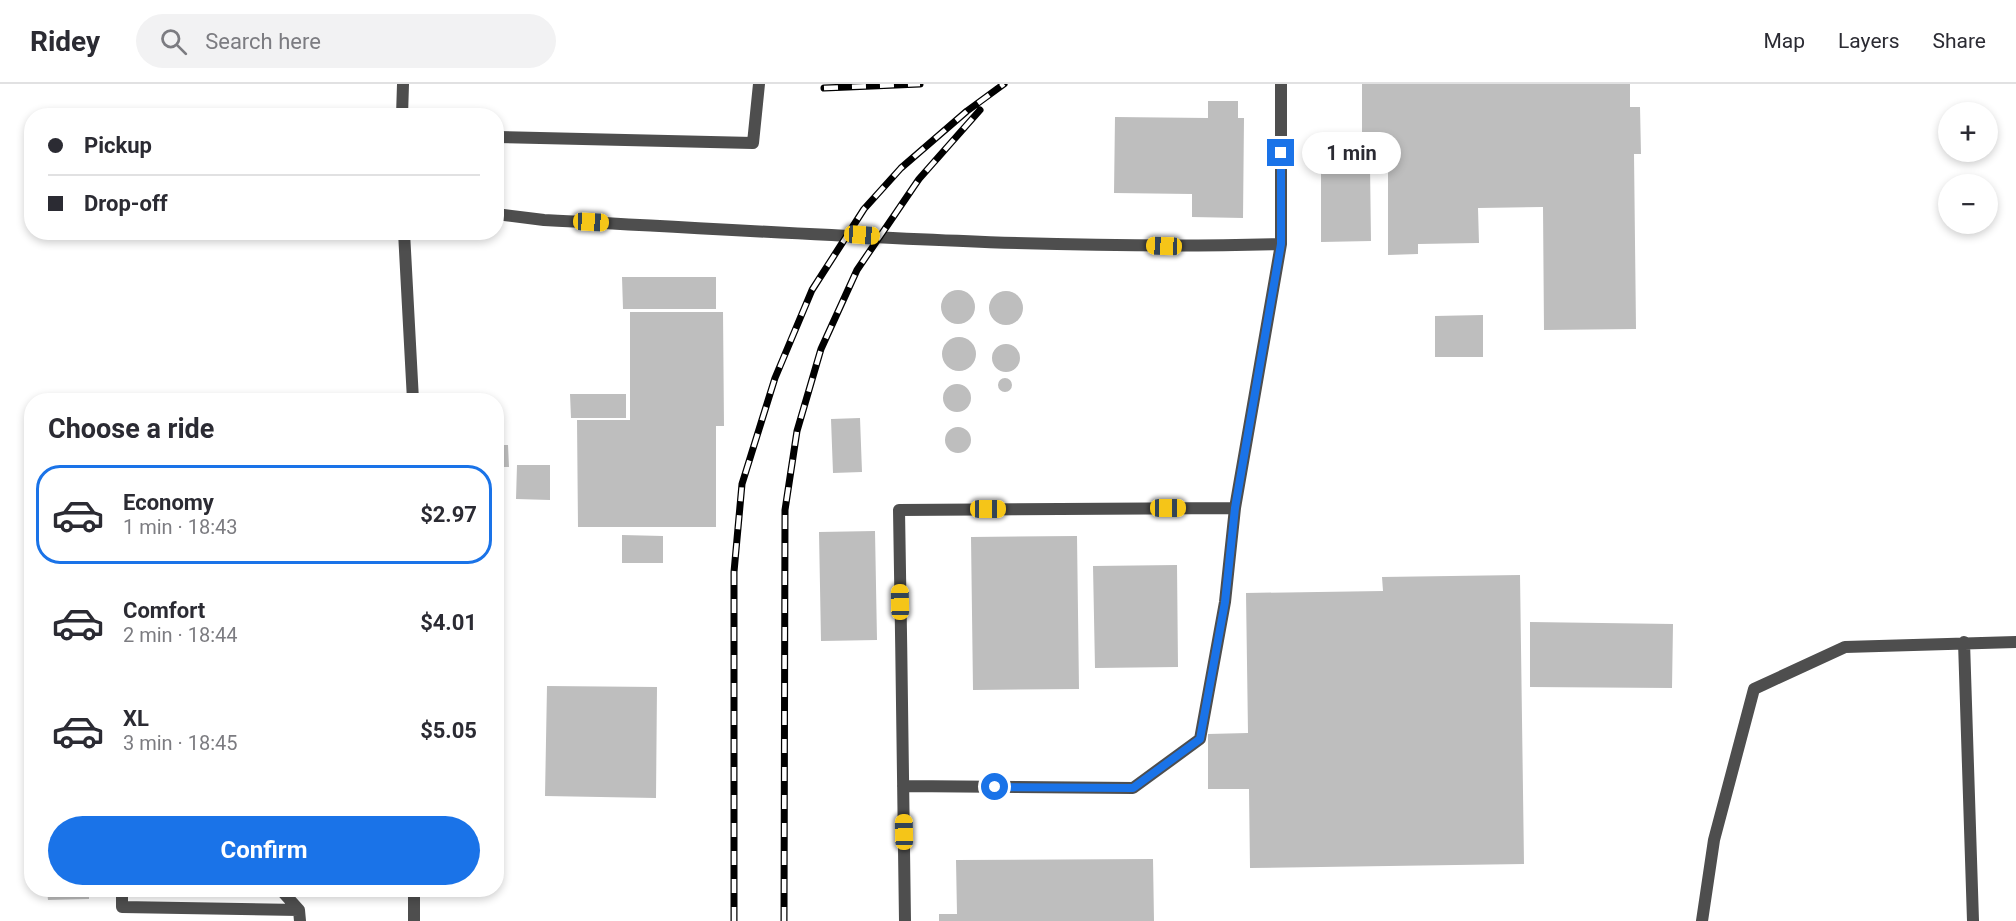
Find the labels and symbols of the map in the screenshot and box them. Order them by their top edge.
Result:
callout: 1 min [1302,132,1401,174]
route end [1267,139,1294,166]
car [573,212,609,232]
car [843,225,881,245]
car [1146,236,1182,256]
car [1150,499,1186,517]
car [970,500,1006,518]
car [891,584,909,620]
route start [981,773,1008,800]
car [895,814,913,850]

